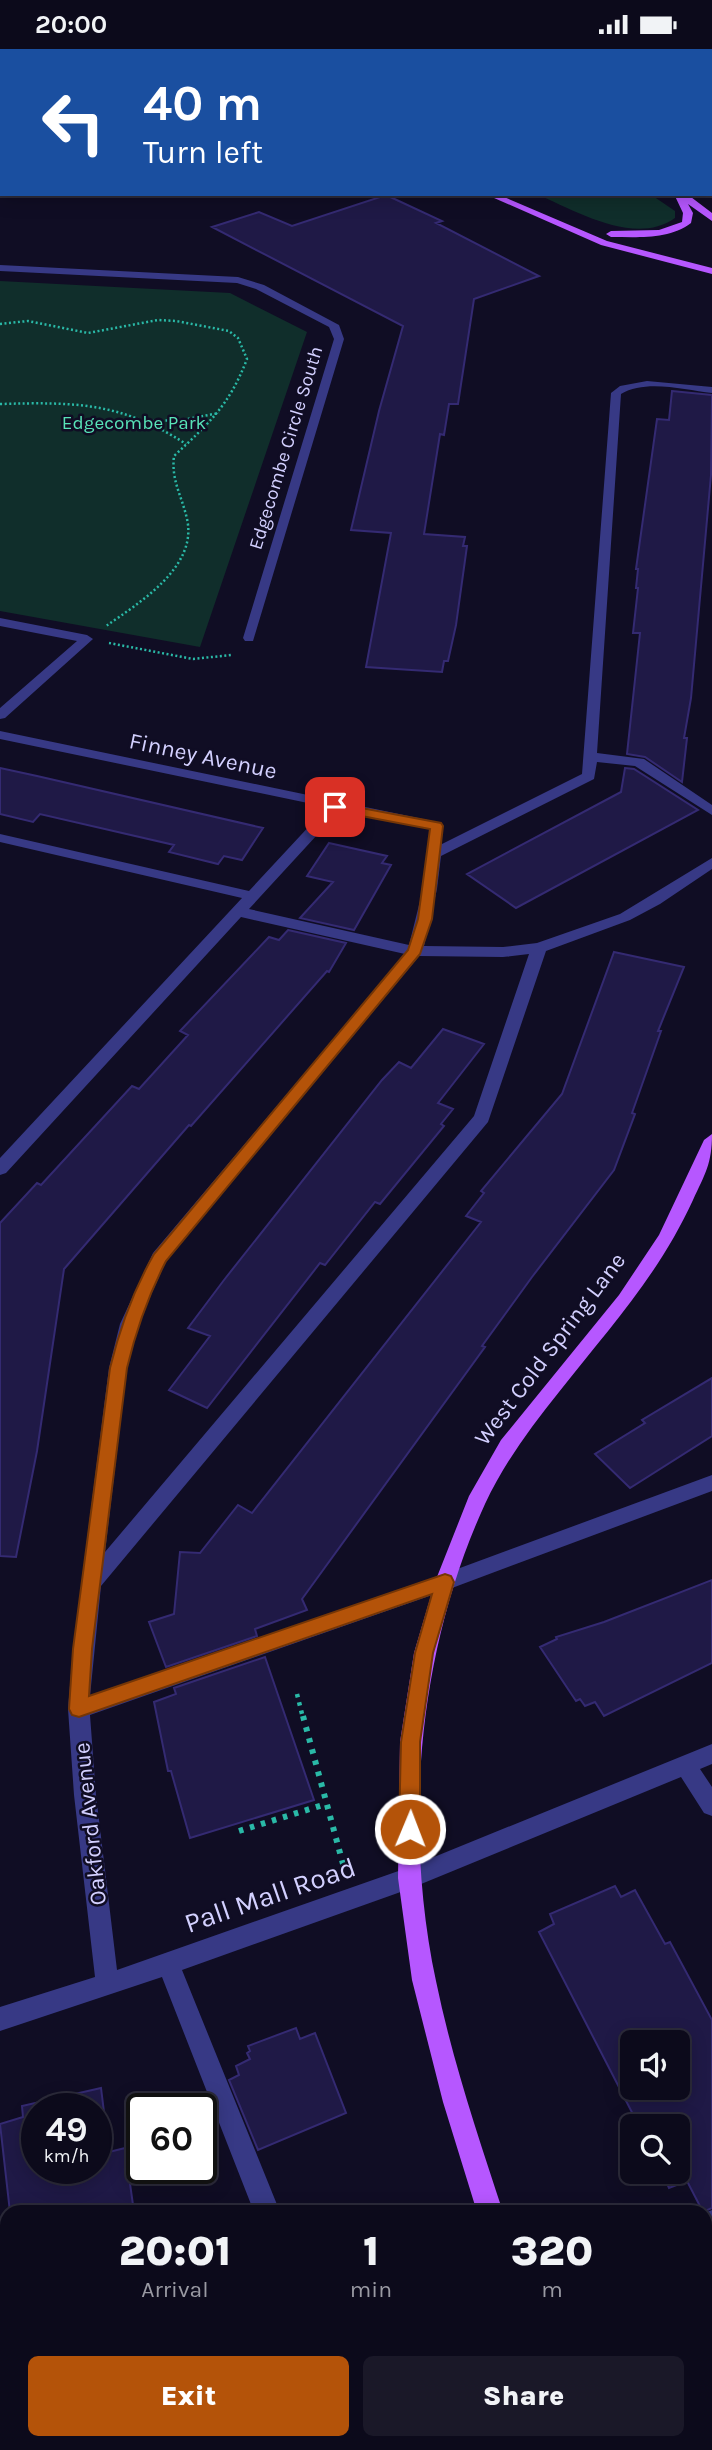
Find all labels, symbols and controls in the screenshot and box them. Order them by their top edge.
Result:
text: 20:00 [35,9,107,40]
text: 40 m [143,75,262,132]
icon: left [28,77,119,168]
text: Turn left [143,134,263,171]
street label: Edgecombe Circle South [245,344,327,552]
park label: Edgecombe Park [62,412,207,434]
street label: Finney Avenue [127,727,279,785]
pin [305,777,365,837]
icon: arrive [316,788,354,826]
street label: West Cold Spring Lane [469,1247,631,1451]
street label: Oakford Avenue [68,1741,112,1907]
position arrow [373,1792,447,1866]
street label: Pall Mall Road [180,1850,360,1940]
map controls [620,2030,690,2184]
button: sound [620,2030,690,2100]
speed limit sign: 60 [126,2093,217,2184]
text: 49 [45,2109,88,2150]
button: search [620,2114,690,2184]
text: km/h [44,2145,89,2167]
text: 20:01 [119,2226,231,2276]
text: 1 [363,2226,379,2276]
text: 320 [511,2226,593,2276]
text: Arrival [141,2276,209,2303]
text: min [350,2276,392,2303]
text: m [541,2276,563,2303]
button: Exit [28,2356,349,2436]
button: Share [363,2356,684,2436]

